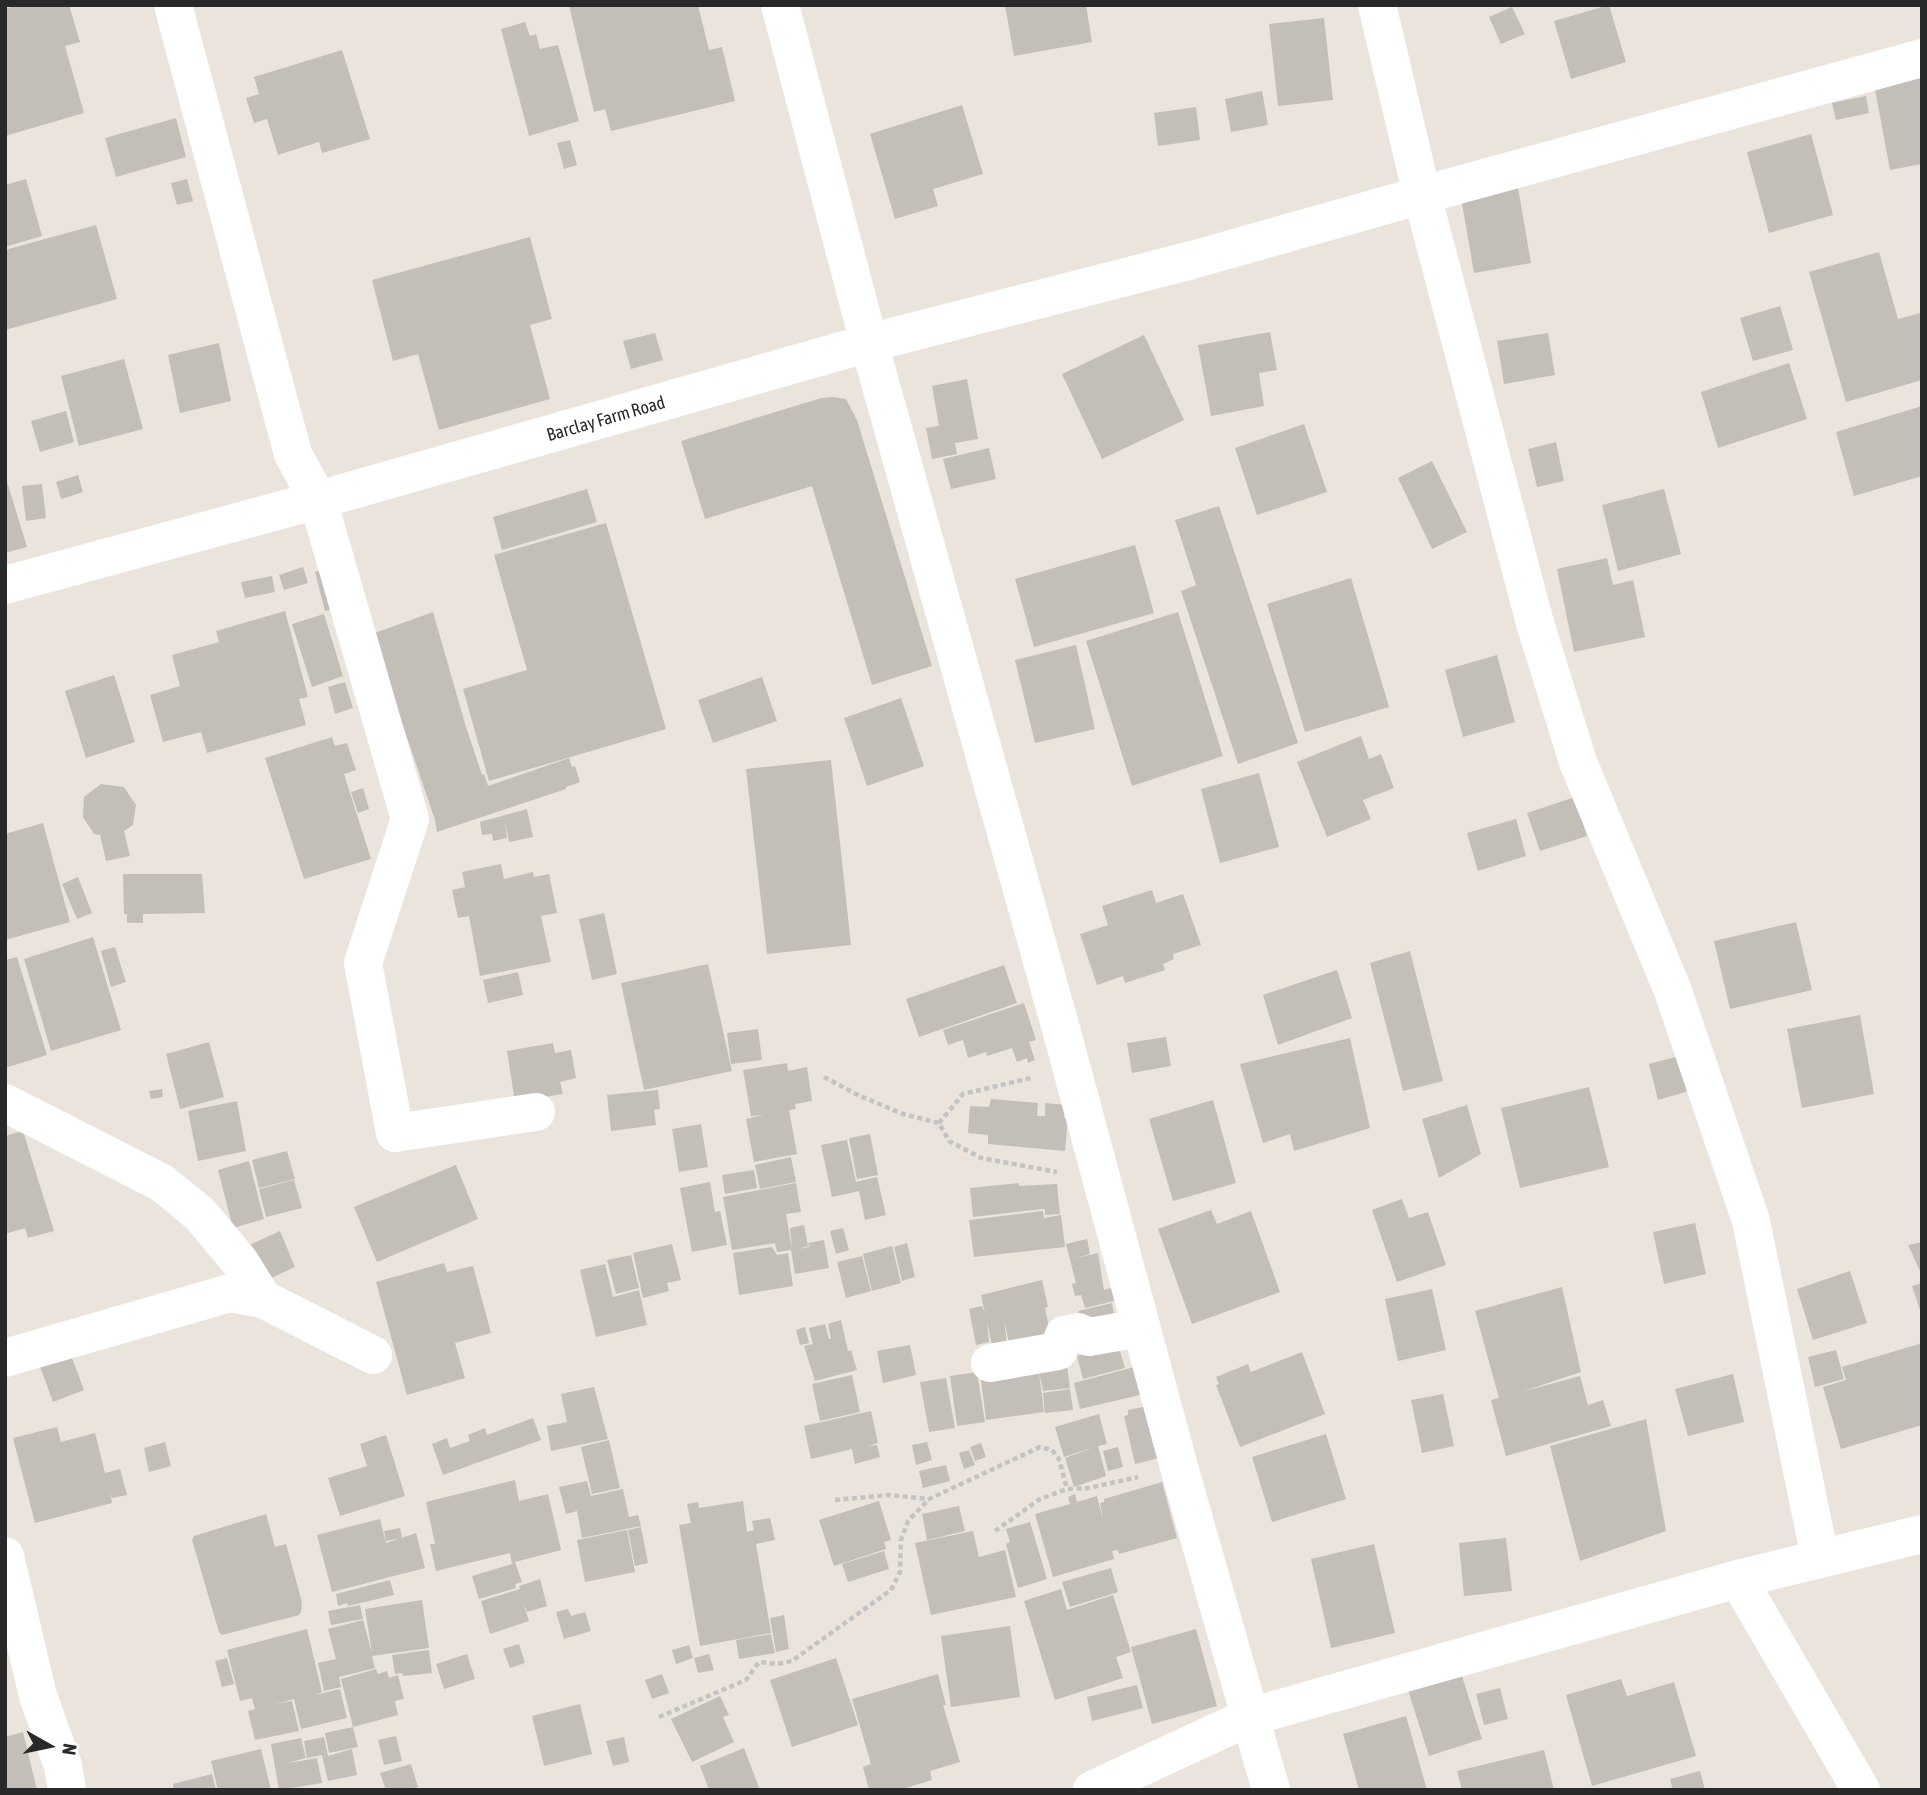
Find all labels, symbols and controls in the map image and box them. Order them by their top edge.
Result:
street label: Barclay Farm Road [544,392,668,446]
north arrow [14,1711,84,1781]
text: N [58,1742,81,1757]

